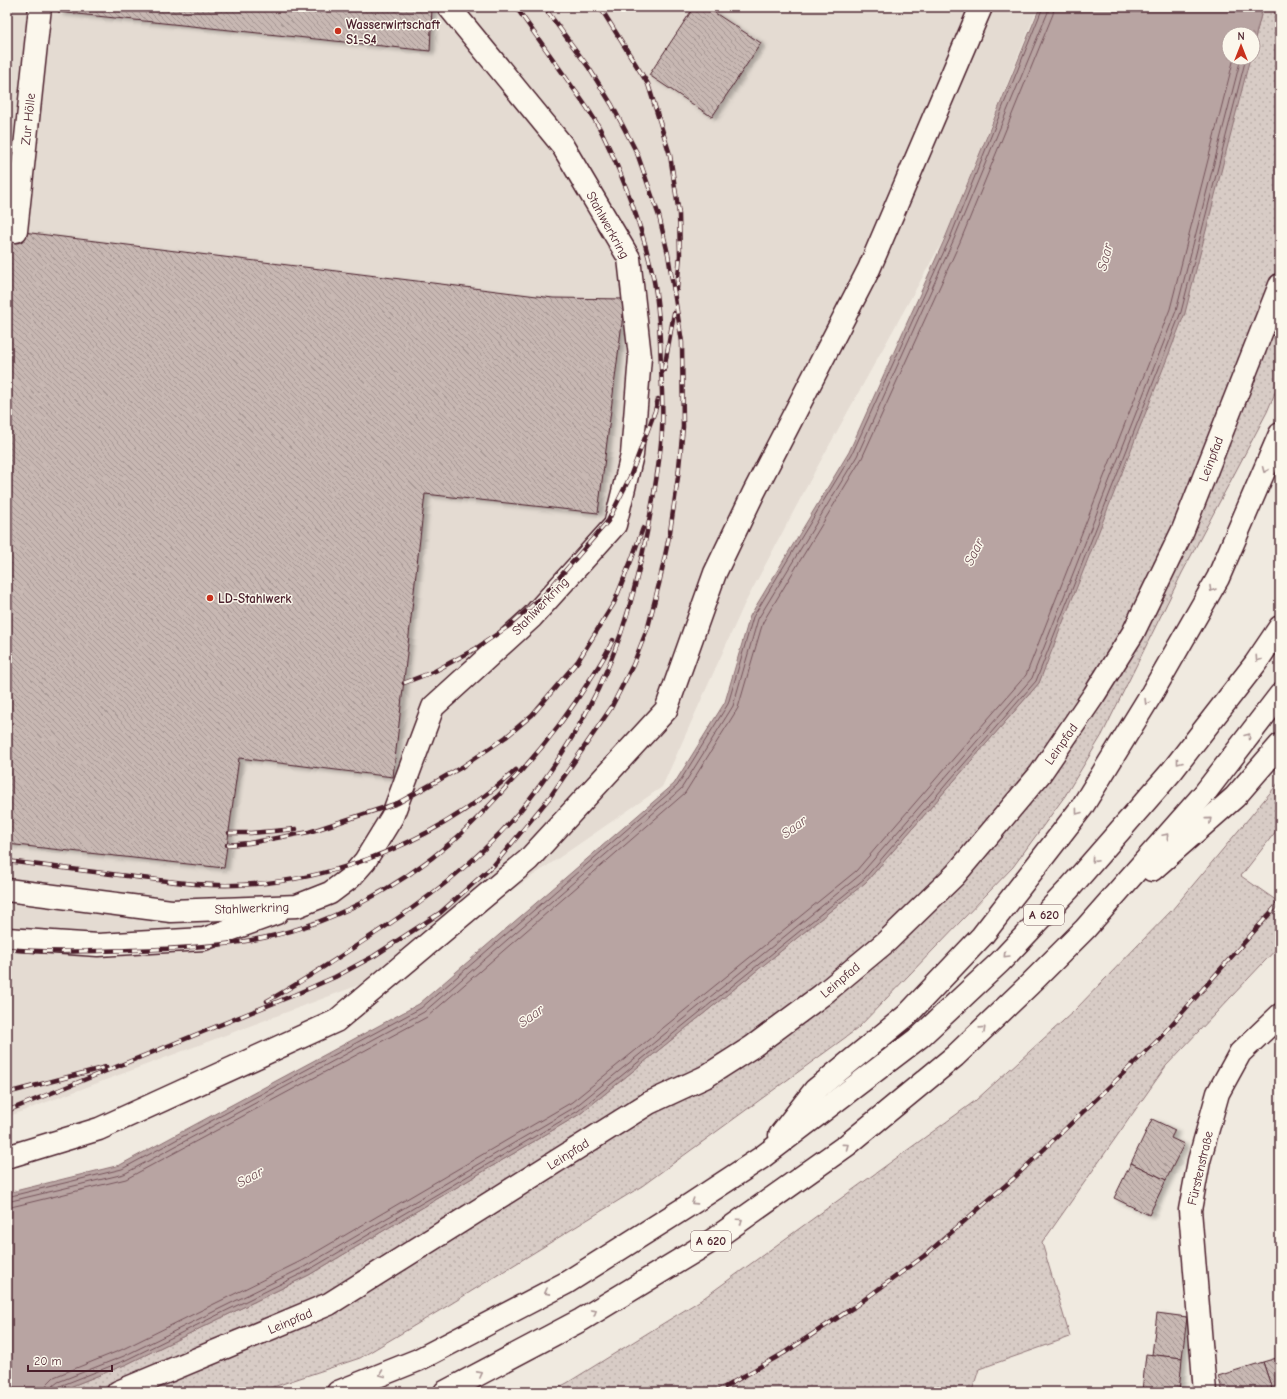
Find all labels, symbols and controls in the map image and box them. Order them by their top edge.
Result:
place label: Wasserwirtschaft S1-S4 [346,17,441,47]
marker: Wasserwirtschaft S1-S4 [333,26,343,36]
north arrow [1221,26,1261,66]
text: N [1237,30,1245,43]
street label: Zur Hölle [18,92,38,146]
street label: Stahlwerkring [583,189,633,261]
water label: Saar [1093,240,1117,272]
street label: Leinpfad [1196,434,1226,484]
one-way arrow [1261,467,1269,474]
water label: Saar [960,535,988,568]
street label: Stahlwerkring [509,574,571,638]
one-way arrow [1210,585,1217,592]
place label: LD-Stahlwerk [218,591,292,606]
marker: LD-Stahlwerk [205,593,215,603]
one-way arrow [1255,655,1263,662]
one-way arrow [1145,697,1152,704]
street label: Leinpfad [1041,721,1081,767]
one-way arrow [1244,733,1251,740]
one-way arrow [1176,758,1184,765]
one-way arrow [1076,807,1083,814]
water label: Saar [778,811,811,842]
one-way arrow [1204,817,1212,825]
one-way arrow [1162,834,1169,841]
one-way arrow [1092,856,1099,863]
street label: Stahlwerkring [214,899,290,917]
road number: A 620 [1024,905,1064,925]
one-way arrow [1003,951,1010,958]
street label: Leinpfad [817,959,863,1001]
water label: Saar [515,1000,548,1031]
one-way arrow [978,1027,986,1034]
street label: Fürstenstraße [1184,1129,1216,1207]
street label: Leinpfad [544,1135,592,1173]
one-way arrow [841,1144,848,1151]
water label: Saar [234,1162,267,1191]
one-way arrow [691,1198,698,1205]
one-way arrow [735,1219,742,1226]
road number: A 620 [691,1231,731,1251]
one-way arrow [544,1288,551,1295]
street label: Leinpfad [266,1305,314,1337]
one-way arrow [590,1310,597,1317]
scale bar [28,1347,112,1373]
text: 20 m [34,1354,62,1368]
one-way arrow [379,1370,386,1378]
one-way arrow [475,1371,483,1379]

